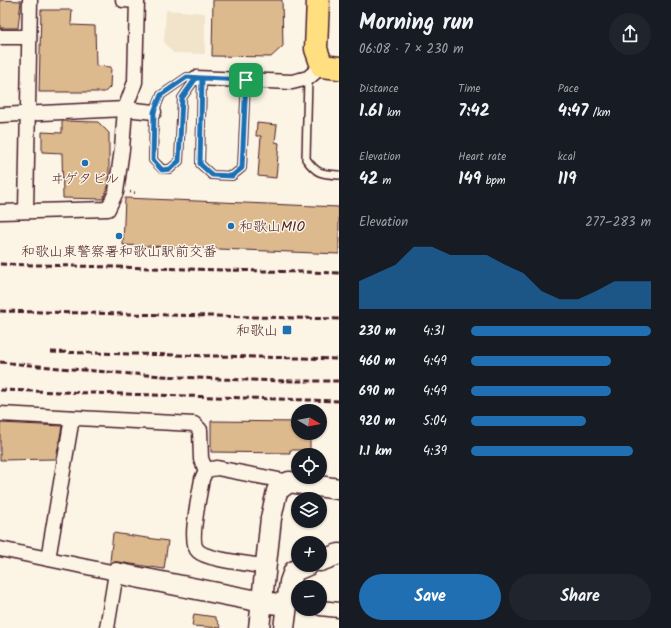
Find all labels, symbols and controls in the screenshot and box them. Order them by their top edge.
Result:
text: Morning run [359,6,474,41]
button: share [609,13,651,55]
text: 06:08 · 7 × 230 m [359,39,464,60]
pin [229,63,263,97]
icon: arrive [235,69,257,91]
text: Distance [359,80,399,98]
text: Time [458,80,481,98]
text: Pace [558,80,579,98]
text: 1.61 [359,98,383,125]
text: 7:42 [458,98,490,125]
text: 4:47 [558,98,588,125]
text: km [383,104,401,122]
text: /km [588,104,611,122]
text: Elevation [359,148,401,166]
text: Heart rate [458,148,506,166]
text: kcal [558,148,576,166]
marker: ヰゲタビル [80,158,90,168]
text: 42 [359,166,378,193]
text: 149 [458,166,481,193]
text: 119 [558,166,577,193]
place label: ヰゲタビル [50,168,120,190]
text: m [378,172,391,190]
text: bpm [481,172,506,190]
text: Elevation [359,212,408,233]
text: 277–283 m [585,212,651,233]
place label: 和歌山MIO [239,216,305,238]
marker: 和歌山MIO [226,221,236,231]
marker: 和歌山東警察署和歌山駅前交番 [114,231,124,241]
place label: 和歌山東警察署和歌山駅前交番 [21,241,217,263]
place label: 和歌山 [236,320,278,342]
text: 230 m [359,321,396,342]
text: 4:31 [423,321,445,342]
marker: 和歌山 [281,324,293,336]
text: 460 m [359,351,395,372]
text: 4:49 [423,351,447,372]
text: 690 m [359,381,395,402]
text: 4:49 [423,381,447,402]
north arrow [291,404,327,440]
map controls [291,404,327,616]
text: 920 m [359,411,395,432]
text: 5:04 [423,411,447,432]
text: 1.1 km [359,441,392,462]
text: 4:39 [423,441,447,462]
button: locate [291,448,327,484]
button: layers [291,492,327,528]
button: + [291,536,327,572]
button: Save [359,574,501,620]
button: Share [509,574,651,620]
button: − [291,580,327,616]

